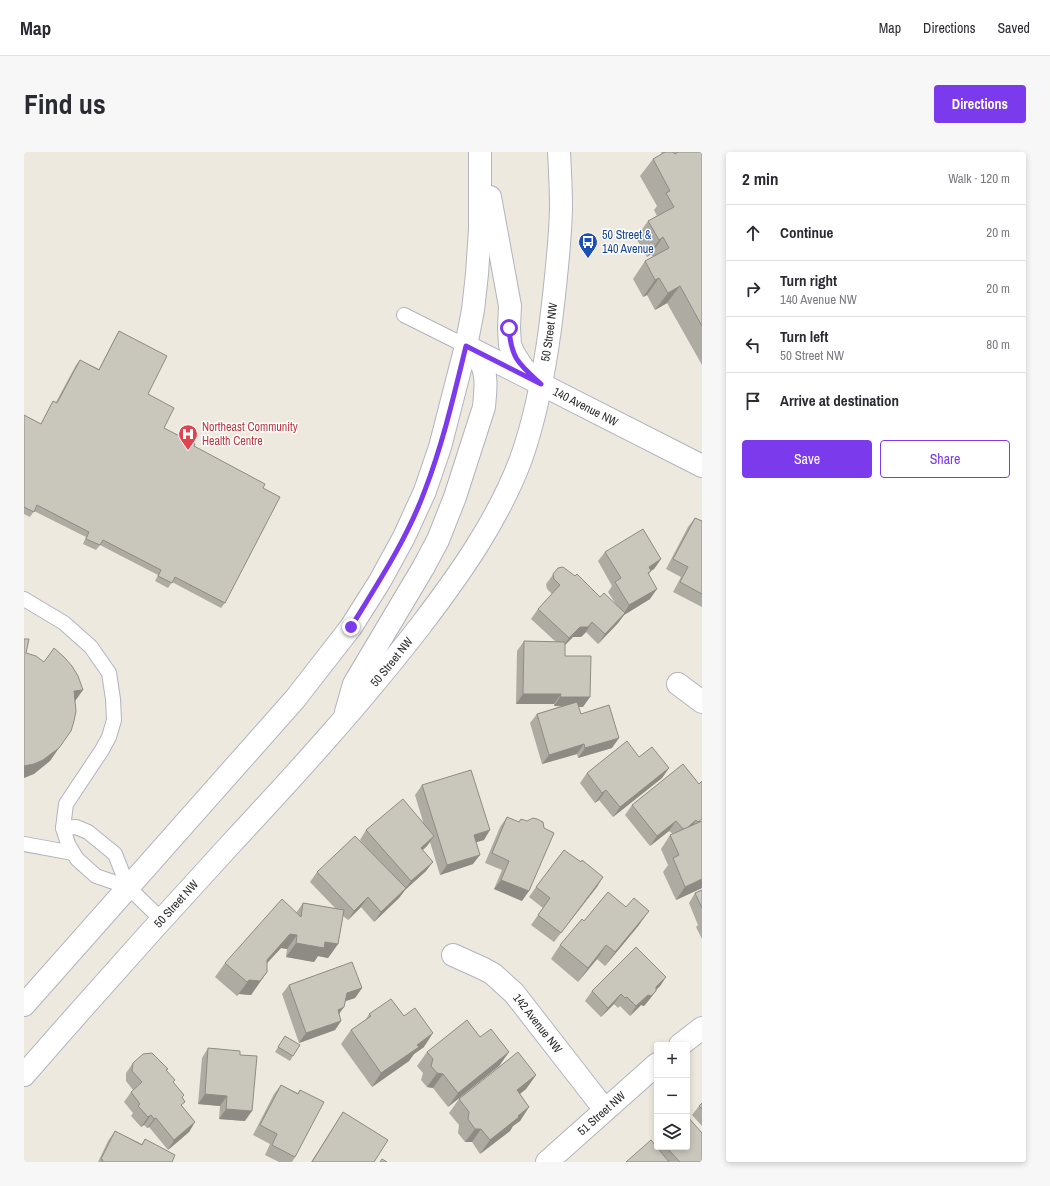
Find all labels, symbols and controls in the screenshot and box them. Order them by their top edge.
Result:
text: Map [20,15,51,41]
text: Map [879,19,901,37]
text: Directions [923,19,975,37]
text: Saved [997,19,1030,37]
text: Find us [24,85,106,123]
button: Directions [934,85,1026,123]
text: 2 min [742,167,778,190]
text: Walk · 120 m [948,170,1010,187]
icon: ahead [742,222,764,244]
text: Continue [780,222,833,243]
text: 20 m [986,224,1010,241]
place label: 50 Street & 140 Avenue [602,227,654,257]
bus stop icon: 50 Street & 140 Avenue [577,231,599,259]
text: Turn right [780,270,837,291]
icon: right [742,278,764,300]
text: 20 m [986,280,1010,297]
text: 140 Avenue NW [780,291,857,308]
street label: 50 Street NW [537,301,561,363]
route start [500,319,518,337]
text: Turn left [780,326,828,347]
icon: left [742,334,764,356]
text: 80 m [986,336,1010,353]
text: 50 Street NW [780,347,844,364]
street label: 140 Avenue NW [550,383,621,430]
icon: arrive [742,390,764,412]
text: Arrive at destination [780,390,899,411]
place label: Northeast Community Health Centre [202,419,298,449]
hospital icon: Northeast Community Health Centre [177,423,199,451]
button: Save [742,440,872,478]
button: Share [880,440,1010,478]
route end [342,618,360,636]
street label: 50 Street NW [367,633,417,690]
street label: 50 Street NW [150,876,202,931]
street label: 142 Avenue NW [509,990,566,1057]
map controls [654,1042,690,1150]
button: + [654,1042,690,1078]
button: − [654,1078,690,1114]
street label: 51 Street NW [574,1087,629,1139]
button: layers [654,1114,690,1150]

